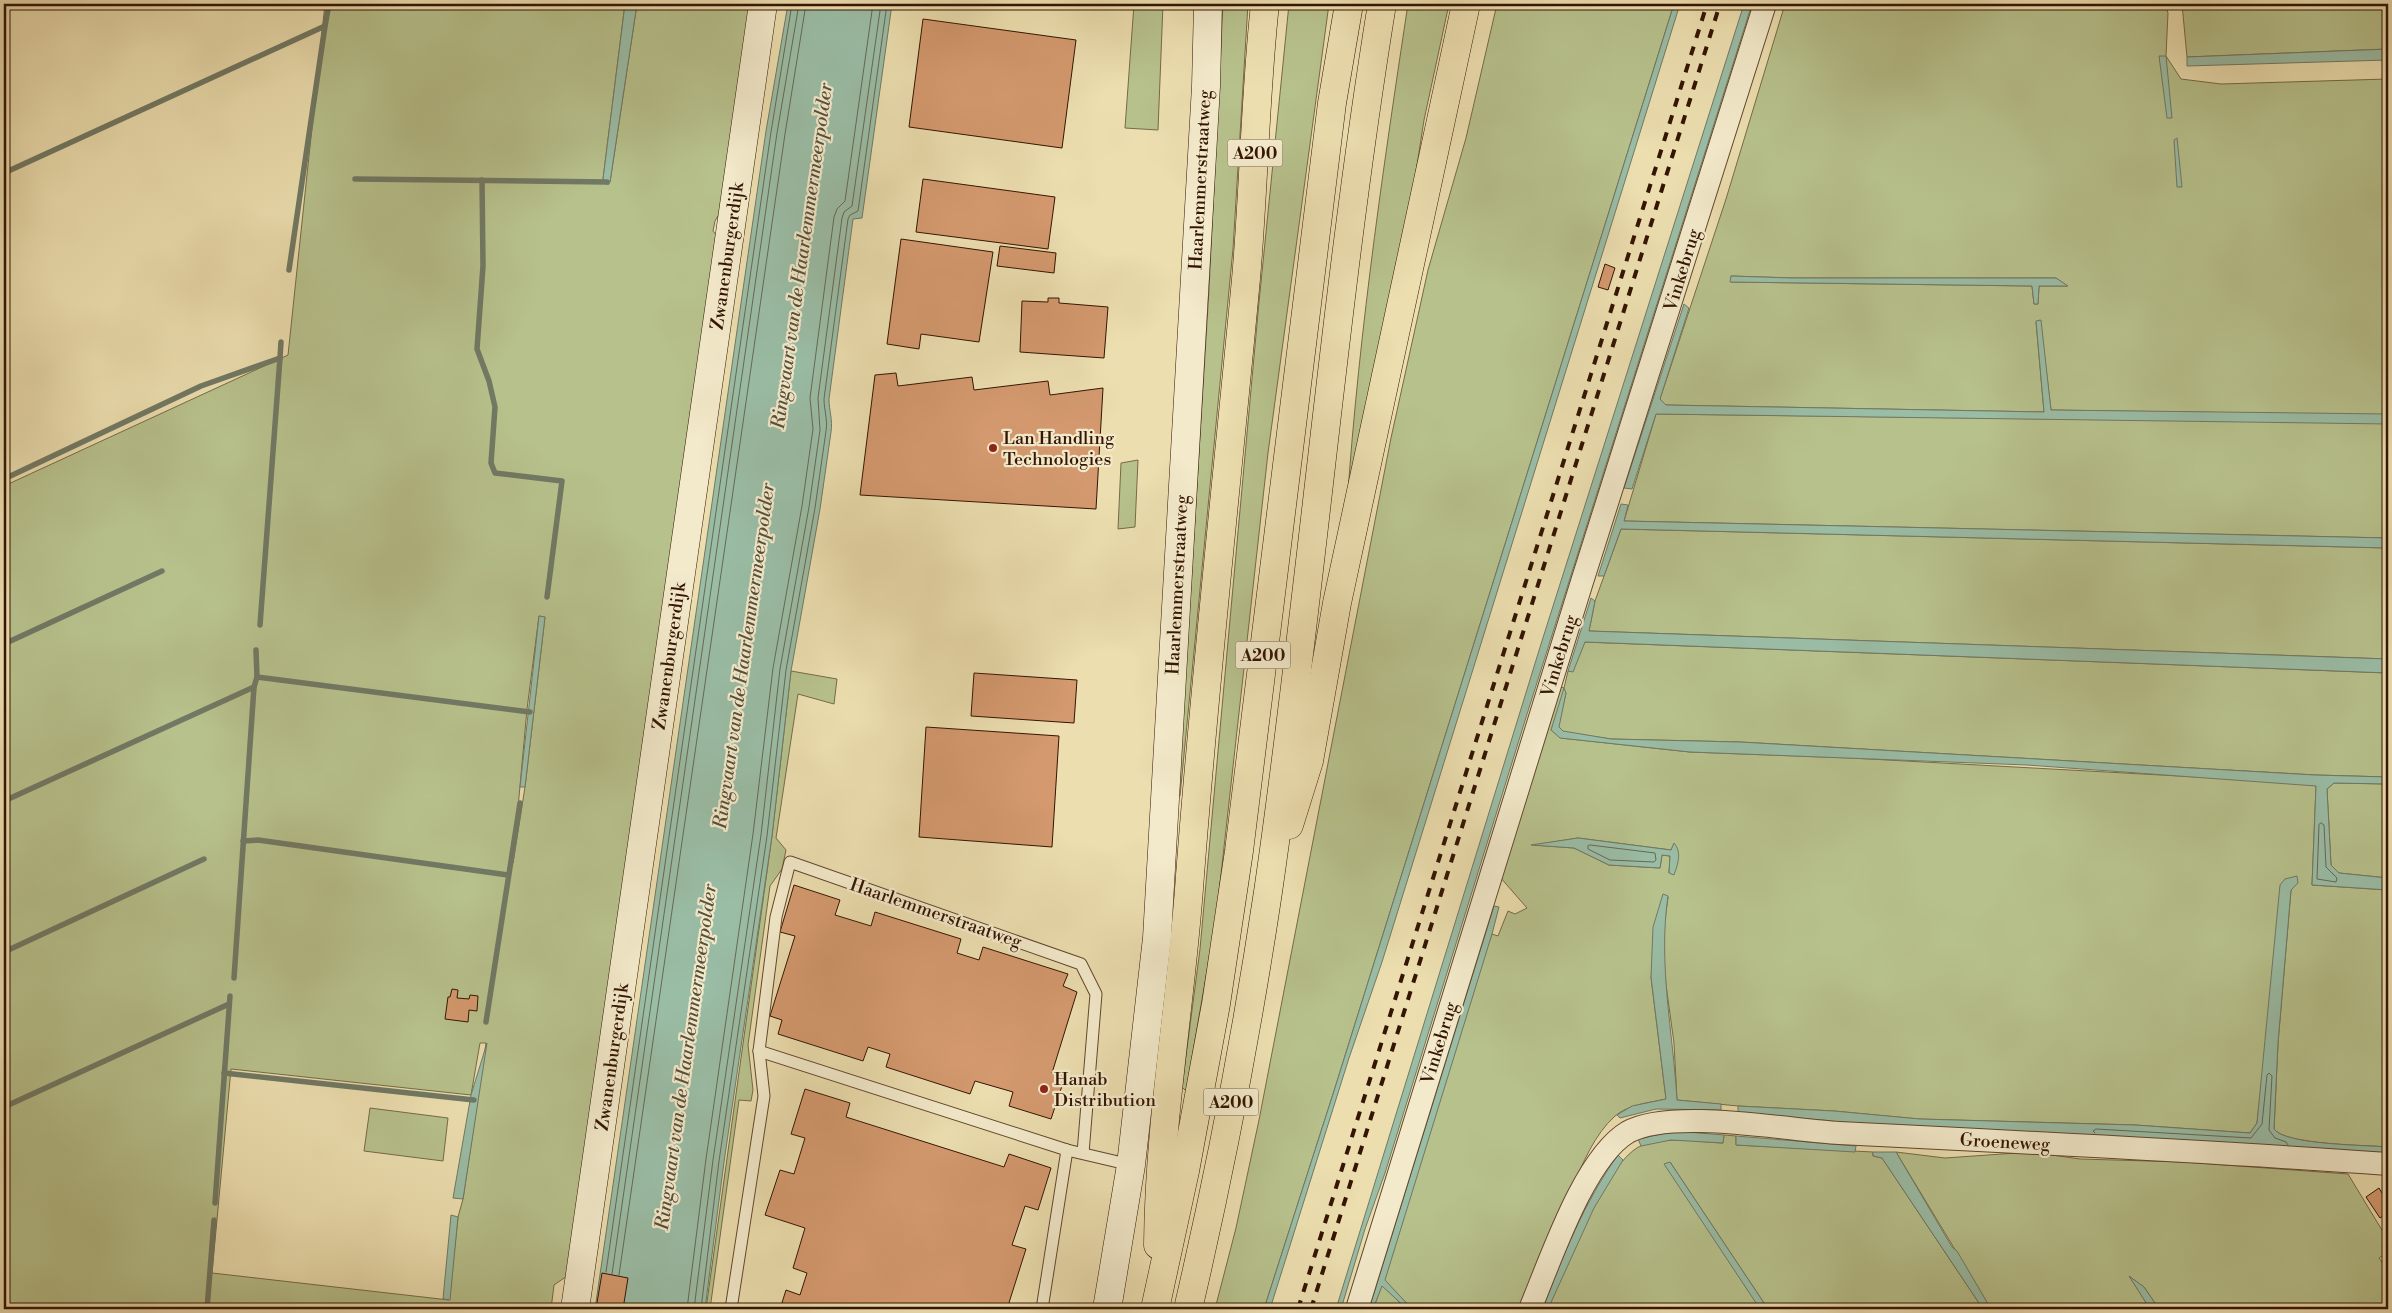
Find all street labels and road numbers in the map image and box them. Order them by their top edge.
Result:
street label: Haarlemmerstraatweg [1184,89,1217,271]
road number: A200 [1228,140,1282,167]
street label: Zwanenburgerdijk [706,179,749,331]
street label: Vinkebrug [1659,226,1706,315]
street label: Haarlemmerstraatweg [1161,494,1194,676]
street label: Zwanenburgerdijk [648,579,691,731]
street label: Vinkebrug [1536,612,1583,701]
road number: A200 [1236,642,1290,668]
street label: Haarlemmerstraatweg [847,873,1025,954]
street label: Zwanenburgerdijk [591,980,634,1132]
street label: Vinkebrug [1416,999,1463,1088]
road number: A200 [1204,1088,1258,1116]
street label: Groeneweg [1959,1129,2051,1156]

